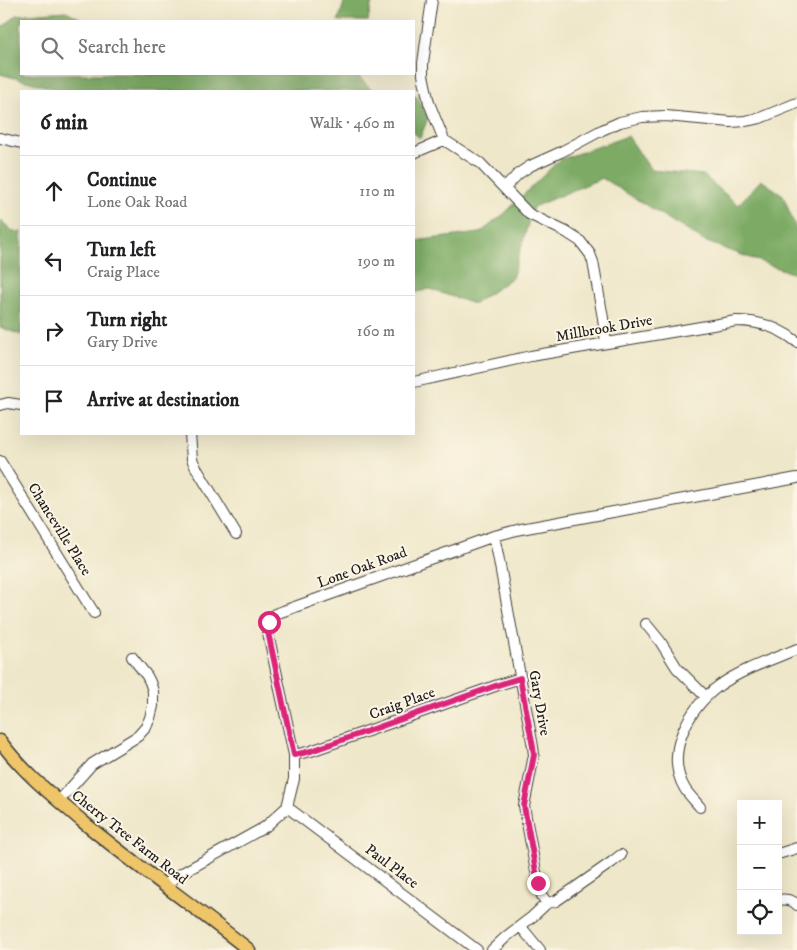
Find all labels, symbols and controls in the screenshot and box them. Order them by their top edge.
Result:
search box [20,20,415,75]
icon: search [38,34,66,62]
text: Search here [78,36,166,59]
text: 6 min [40,110,88,136]
text: Walk · 460 m [309,113,395,133]
text: Continue [87,169,157,192]
icon: ahead [40,177,68,205]
text: 110 m [359,181,395,201]
text: Lone Oak Road [87,192,187,212]
text: Turn left [87,239,156,262]
icon: left [40,247,68,275]
text: 190 m [357,251,395,271]
text: Craig Place [87,262,160,282]
text: Turn right [87,309,167,332]
street label: Millbrook Drive [554,311,654,346]
icon: right [40,317,68,345]
text: 160 m [357,321,395,341]
text: Gary Drive [87,332,158,352]
icon: arrive [40,387,68,415]
text: Arrive at destination [87,389,239,412]
street label: Chanceville Place [24,479,96,579]
street label: Lone Oak Road [315,542,410,592]
route start [258,611,281,634]
street label: Gary Drive [524,669,555,737]
street label: Craig Place [367,683,438,724]
street label: Cherry Tree Farm Road [68,786,192,889]
map controls [737,800,782,935]
button: + [737,800,782,845]
street label: Paul Place [361,840,422,893]
button: − [737,845,782,890]
route end [527,872,550,895]
button: locate [737,890,782,935]

